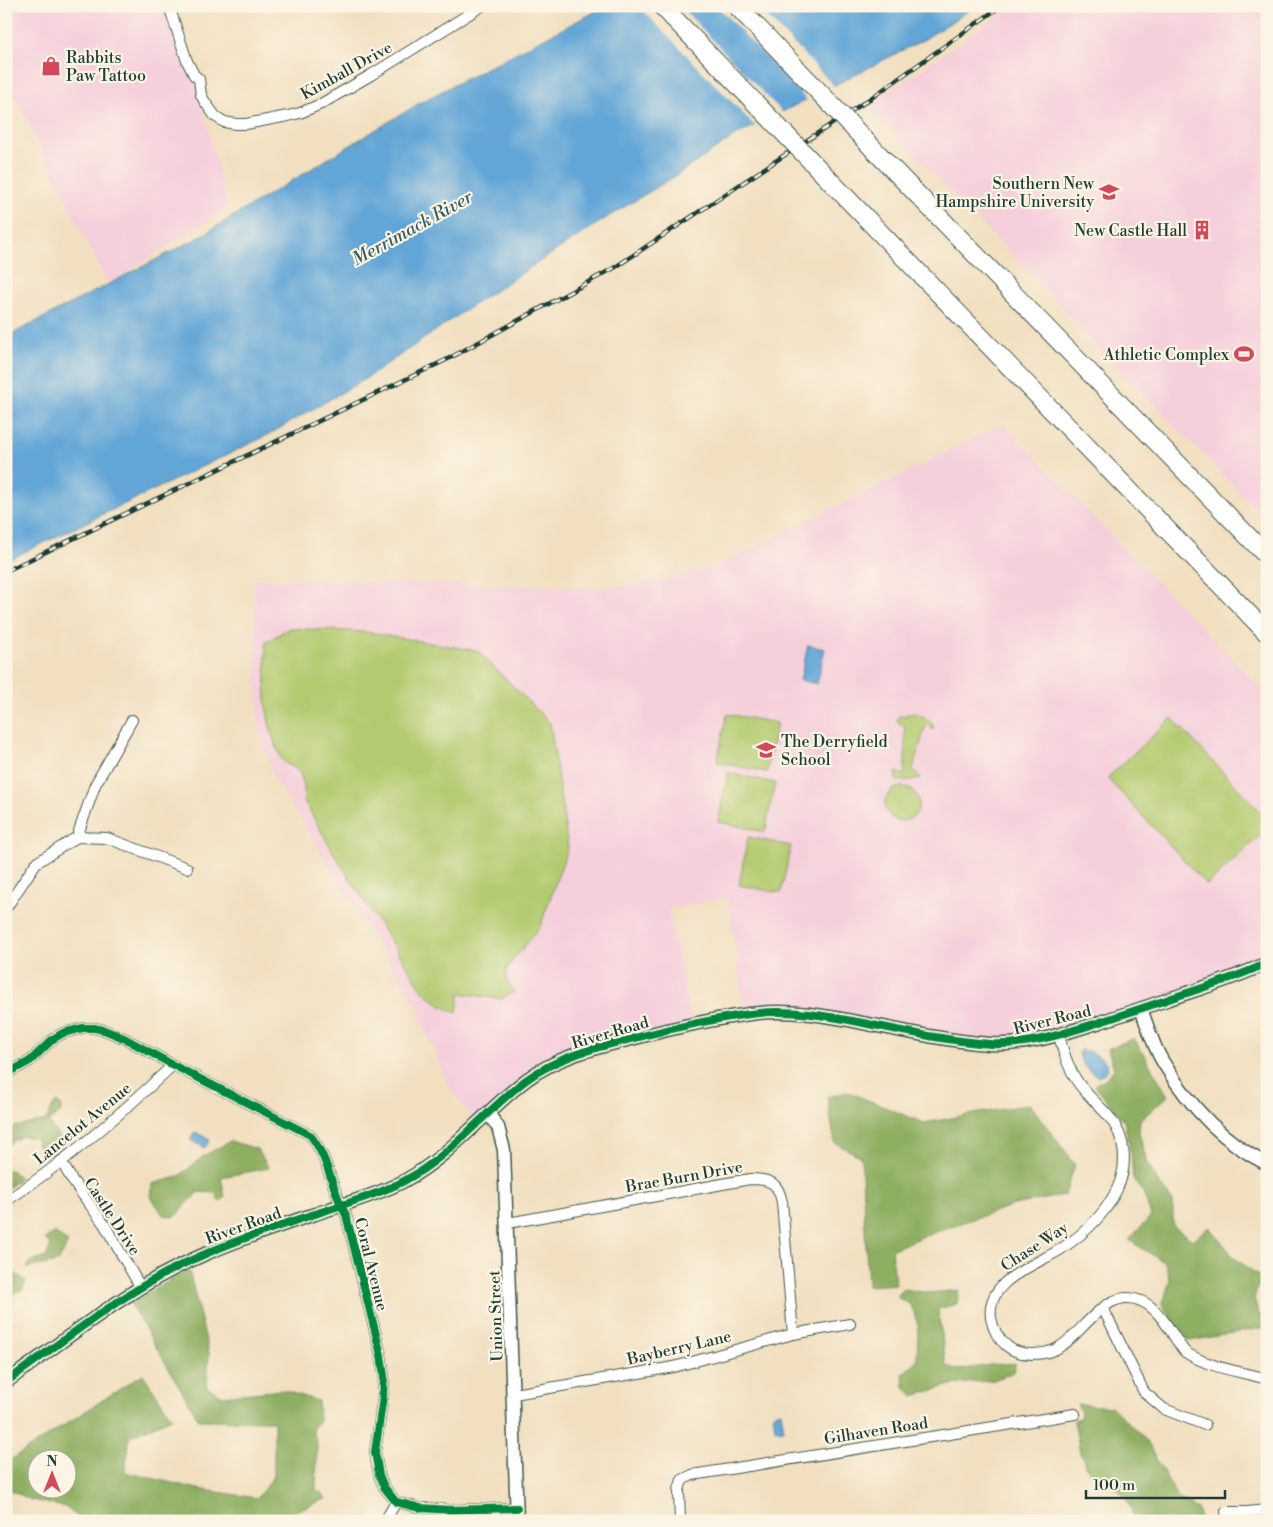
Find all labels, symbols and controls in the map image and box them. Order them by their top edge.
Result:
street label: Kimball Drive [297,37,396,104]
place label: Rabbits Paw Tattoo [66,48,146,86]
shop icon: Rabbits Paw Tattoo [40,55,62,77]
place label: Southern New Hampshire University [935,174,1095,212]
school or university icon: Southern New Hampshire University [1098,181,1120,203]
water label: Merrimack River [348,186,477,271]
building icon: New Castle Hall [1191,219,1213,241]
place label: New Castle Hall [1074,221,1187,241]
sports icon: Athletic Complex [1233,343,1255,365]
place label: Athletic Complex [1102,345,1230,365]
place label: The Derryfield School [781,732,888,770]
school or university icon: The Derryfield School [755,739,777,761]
street label: River Road [1011,1001,1093,1039]
street label: River Road [569,1012,651,1054]
street label: Lancelot Avenue [30,1078,135,1169]
street label: Brae Burn Drive [623,1157,744,1197]
street label: Castle Drive [80,1174,145,1259]
street label: River Road [203,1203,284,1249]
street label: Coral Avenue [350,1215,392,1313]
street label: Chase Way [997,1218,1072,1276]
street label: Union Street [484,1270,508,1362]
street label: Bayberry Lane [624,1326,733,1370]
street label: Gilhaven Road [823,1413,930,1449]
north arrow [28,1450,78,1500]
text: N [46,1453,58,1471]
scale bar [1086,1467,1224,1499]
text: 100 m [1093,1476,1135,1495]

